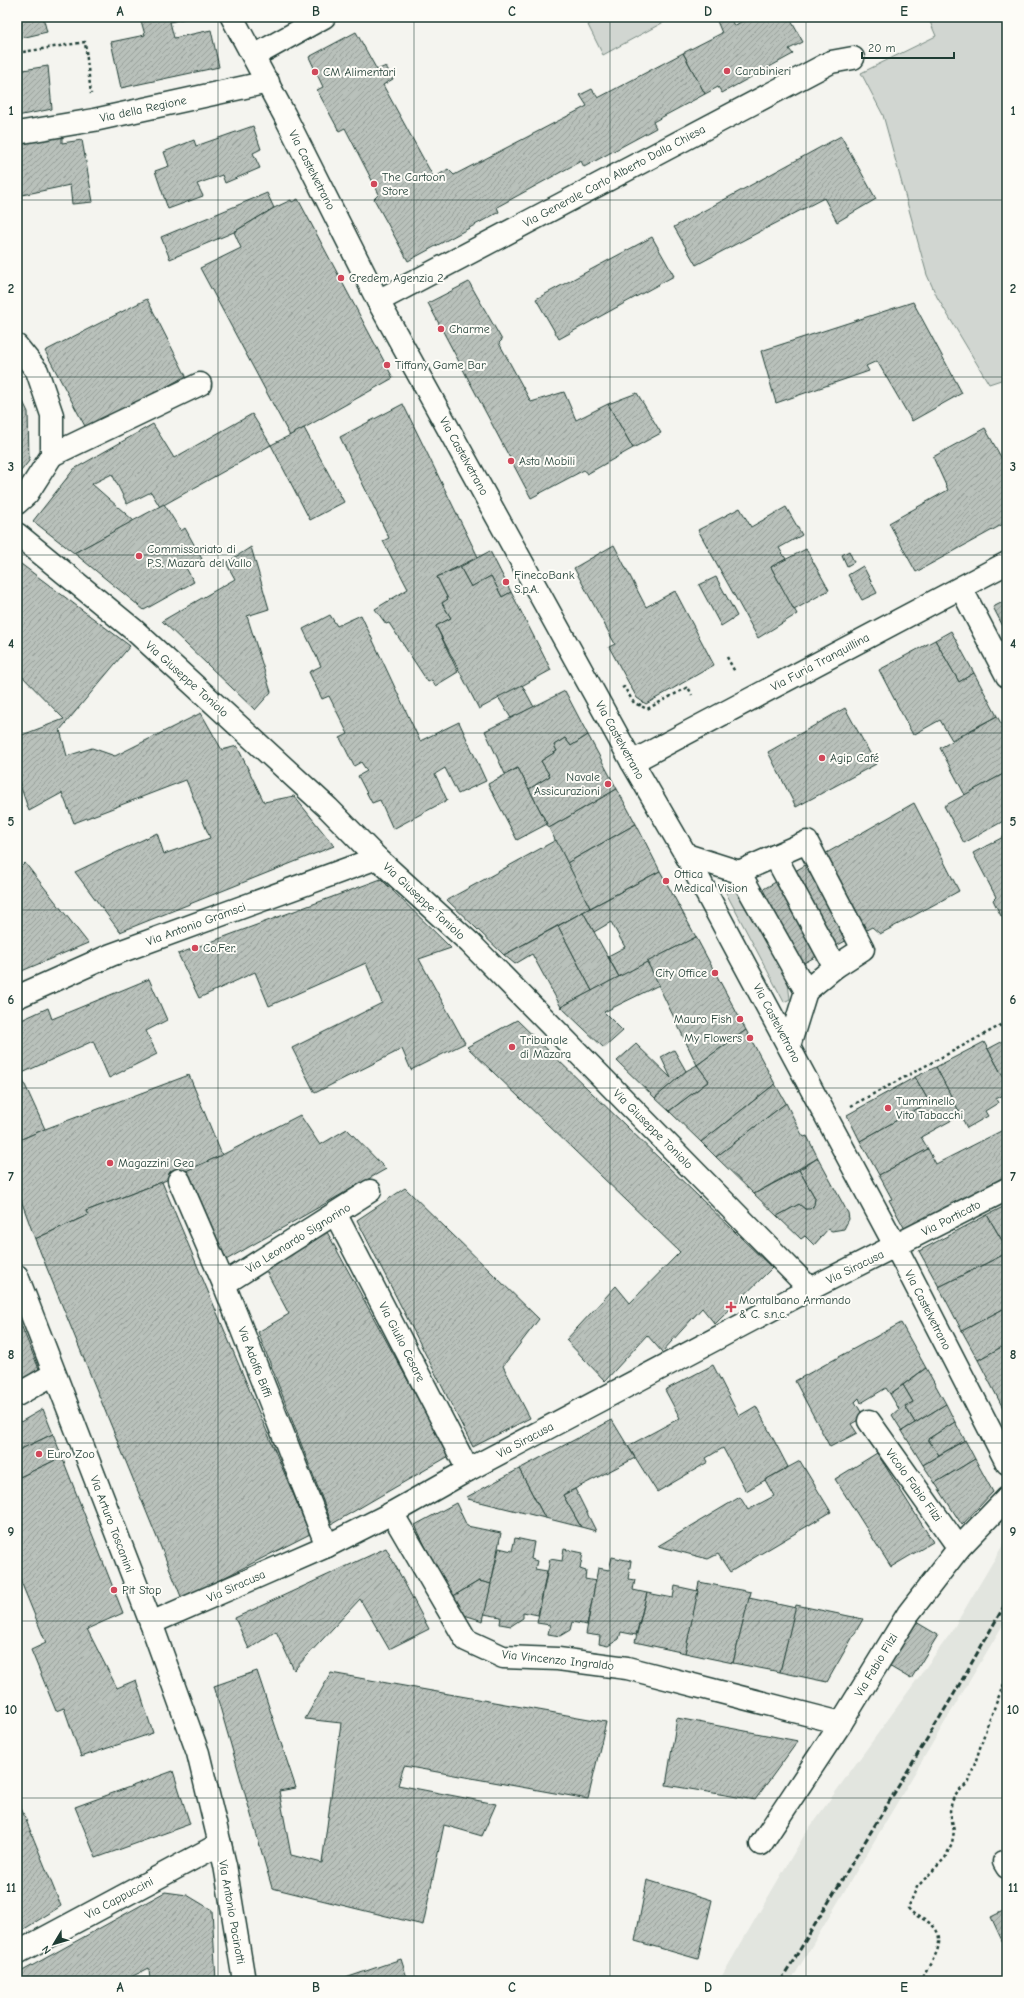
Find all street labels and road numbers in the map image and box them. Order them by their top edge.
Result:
street label: Via della Regione [98,93,188,125]
street label: Via Generale Carlo Alberto Dalla Chiesa [520,122,708,230]
street label: Via Castelvetrano [286,128,338,212]
street label: Via Castelvetrano [437,414,491,498]
street label: Via Furia Tranquillina [768,630,872,694]
street label: Via Giuseppe Toniolo [143,638,231,720]
street label: Via Castelvetrano [593,698,647,782]
street label: Via Giuseppe Toniolo [380,859,468,943]
street label: Via Antonio Gramsci [144,899,248,949]
street label: Via Castelvetrano [750,981,804,1065]
street label: Via Giuseppe Toniolo [610,1086,696,1172]
street label: Via Porticato [919,1197,983,1239]
street label: Via Leonardo Signorino [243,1200,353,1276]
street label: Via Siracusa [824,1247,886,1287]
street label: Via Castelvetrano [902,1268,954,1352]
street label: Via Giulio Cesare [376,1300,428,1384]
street label: Via Adolfo Biffi [235,1325,275,1399]
street label: Via Siracusa [494,1419,556,1461]
street label: Vicolo Fabio Filzi [883,1446,945,1524]
street label: Via Arturo Toscanini [87,1474,137,1574]
street label: Via Siracusa [205,1567,267,1605]
street label: Via Fabio Filzi [852,1631,900,1699]
street label: Via Vincenzo Ingraldo [501,1647,615,1673]
street label: Via Antonio Pacinotti [216,1859,248,1965]
street label: Via Cappuccini [82,1874,156,1922]

